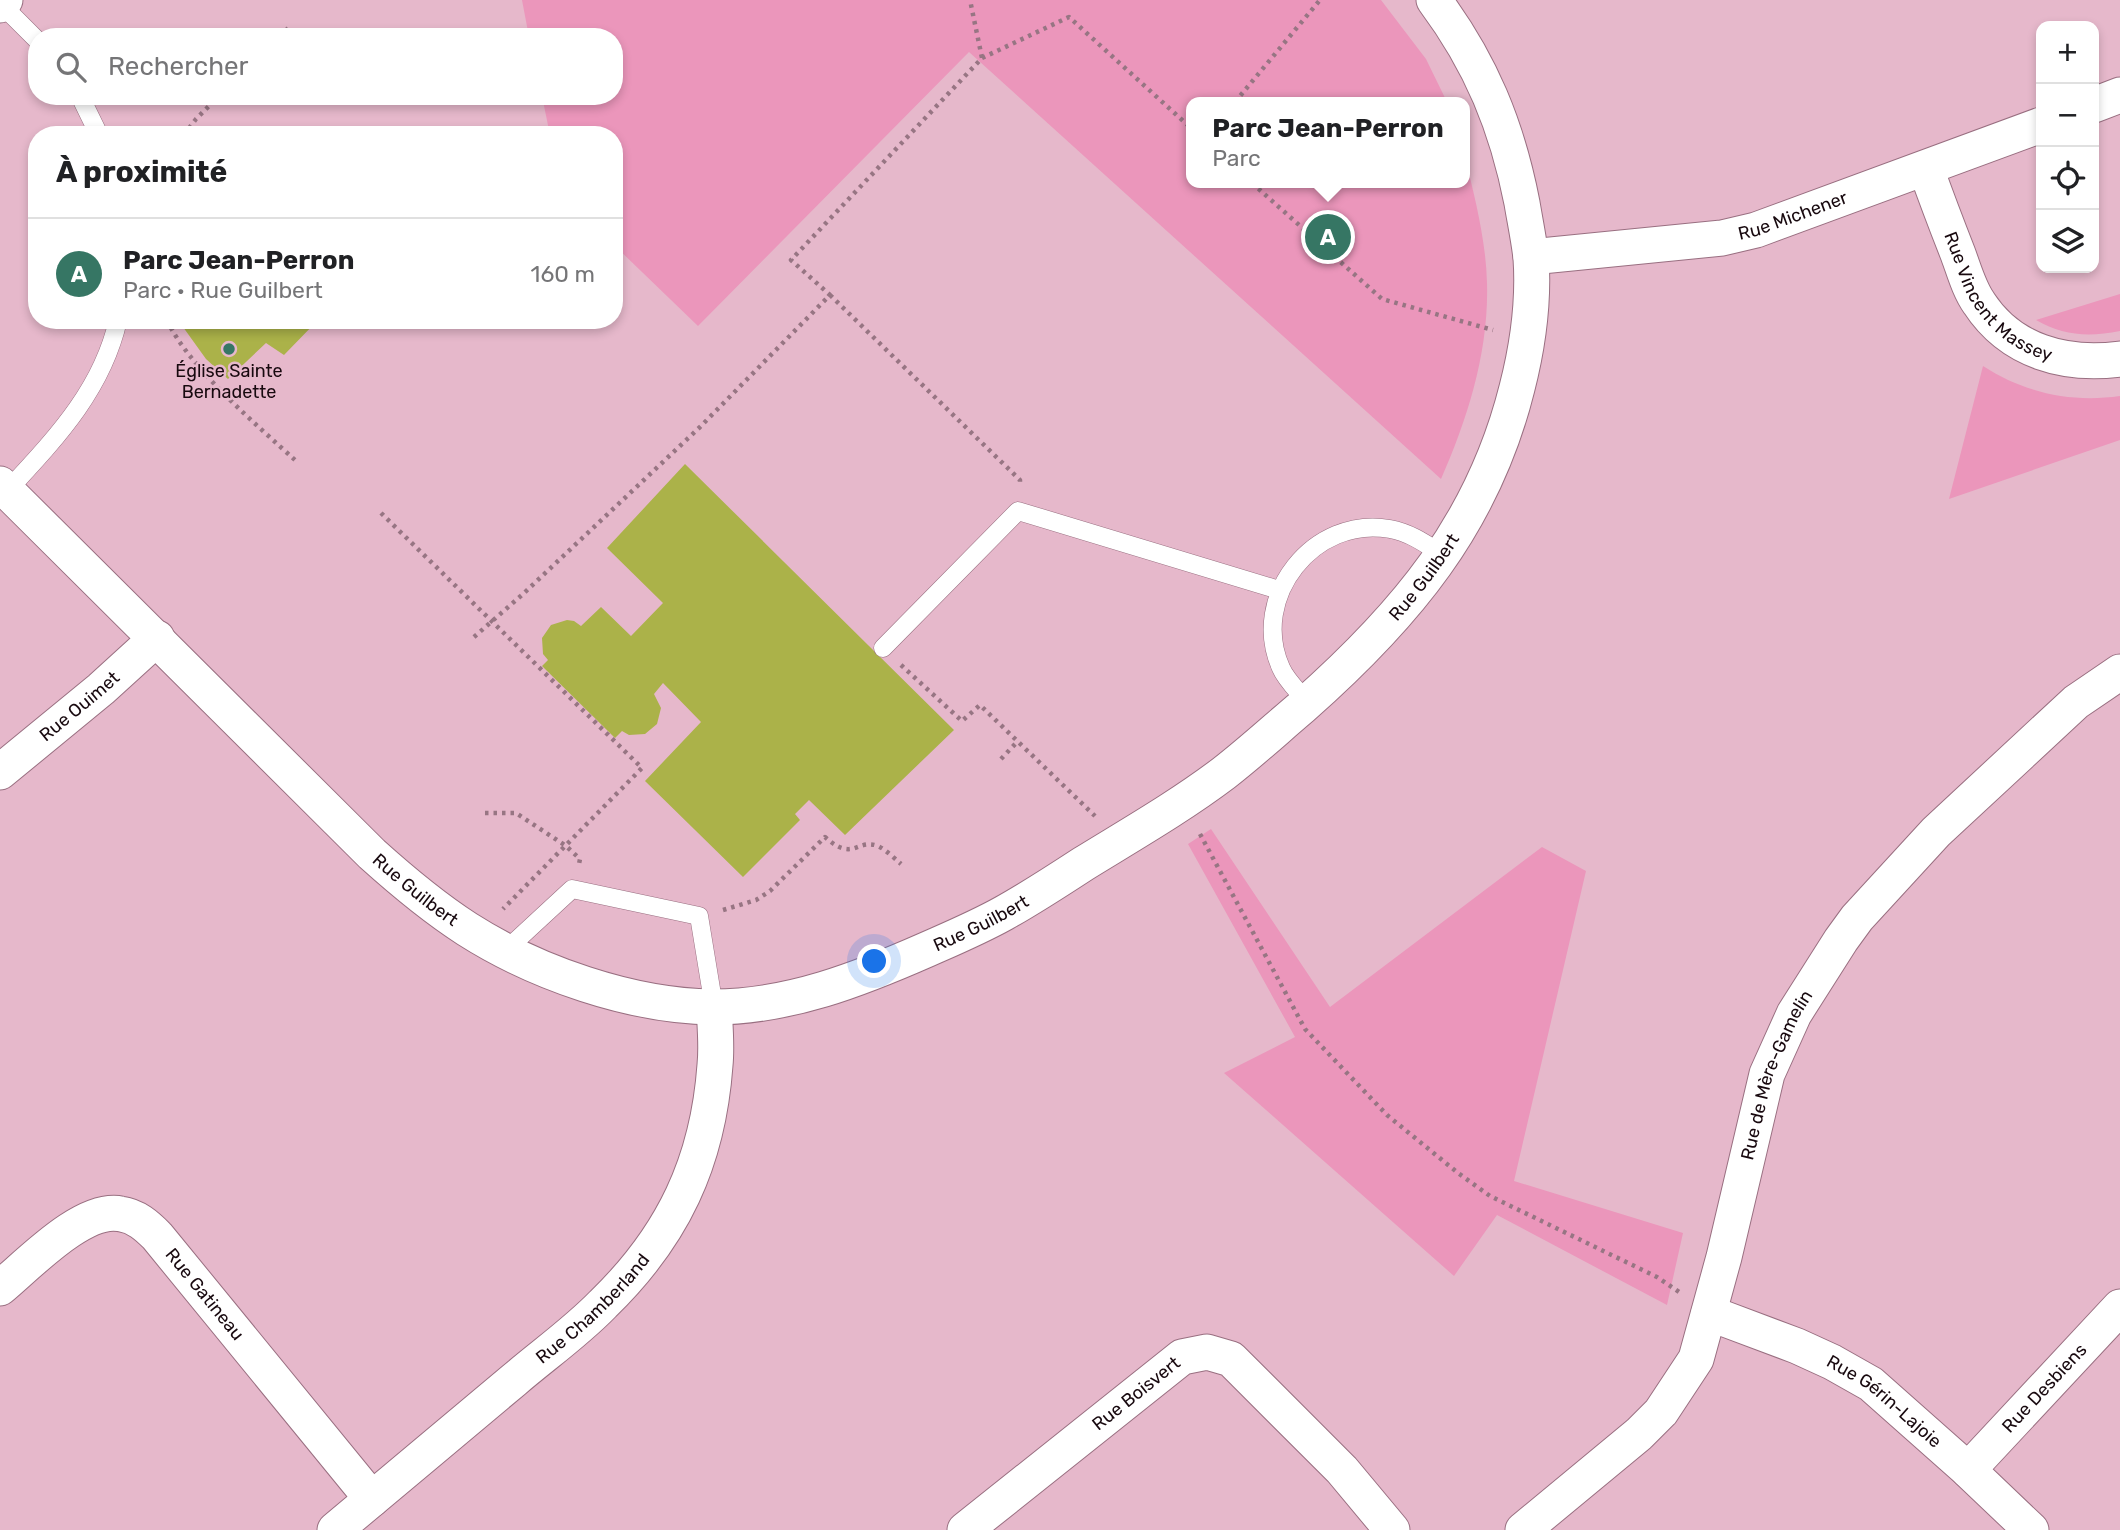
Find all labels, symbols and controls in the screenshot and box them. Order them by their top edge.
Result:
map controls [2036,21,2099,273]
button: + [2036,21,2099,84]
search box [28,28,623,105]
icon: search [52,48,90,86]
text: Rechercher [108,51,248,82]
button: − [2036,84,2099,147]
popup [1186,97,1470,188]
text: Parc Jean-Perron [1212,113,1444,144]
text: Parc [1212,144,1261,172]
button: locate [2036,147,2099,210]
text: À proximité [56,154,227,190]
street label: Rue Michener [1736,186,1850,245]
button: layers [2036,210,2099,273]
pin: A [1305,211,1351,263]
street label: Rue Vincent Massey [1939,229,2055,366]
text: Parc Jean-Perron [123,245,354,276]
text: A [71,260,87,288]
text: 160 m [531,260,595,288]
text: Parc · Rue Guilbert [123,276,323,304]
marker: Église Sainte Bernadette [221,341,237,357]
place label: Église Sainte Bernadette [175,360,283,403]
street label: Rue Guilbert [1384,530,1464,625]
street label: Rue Ouimet [35,667,124,746]
street label: Rue Guilbert [368,849,462,931]
street label: Rue Guilbert [930,890,1033,956]
your location [857,944,891,978]
street label: Rue de Mère-Gamelin [1736,986,1817,1162]
street label: Rue Gatineau [161,1244,249,1345]
street label: Rue Chamberland [531,1249,654,1368]
street label: Rue Desbiens [1997,1339,2091,1437]
street label: Rue Gérin-Lajoie [1823,1350,1946,1452]
street label: Rue Boisvert [1088,1352,1185,1435]

